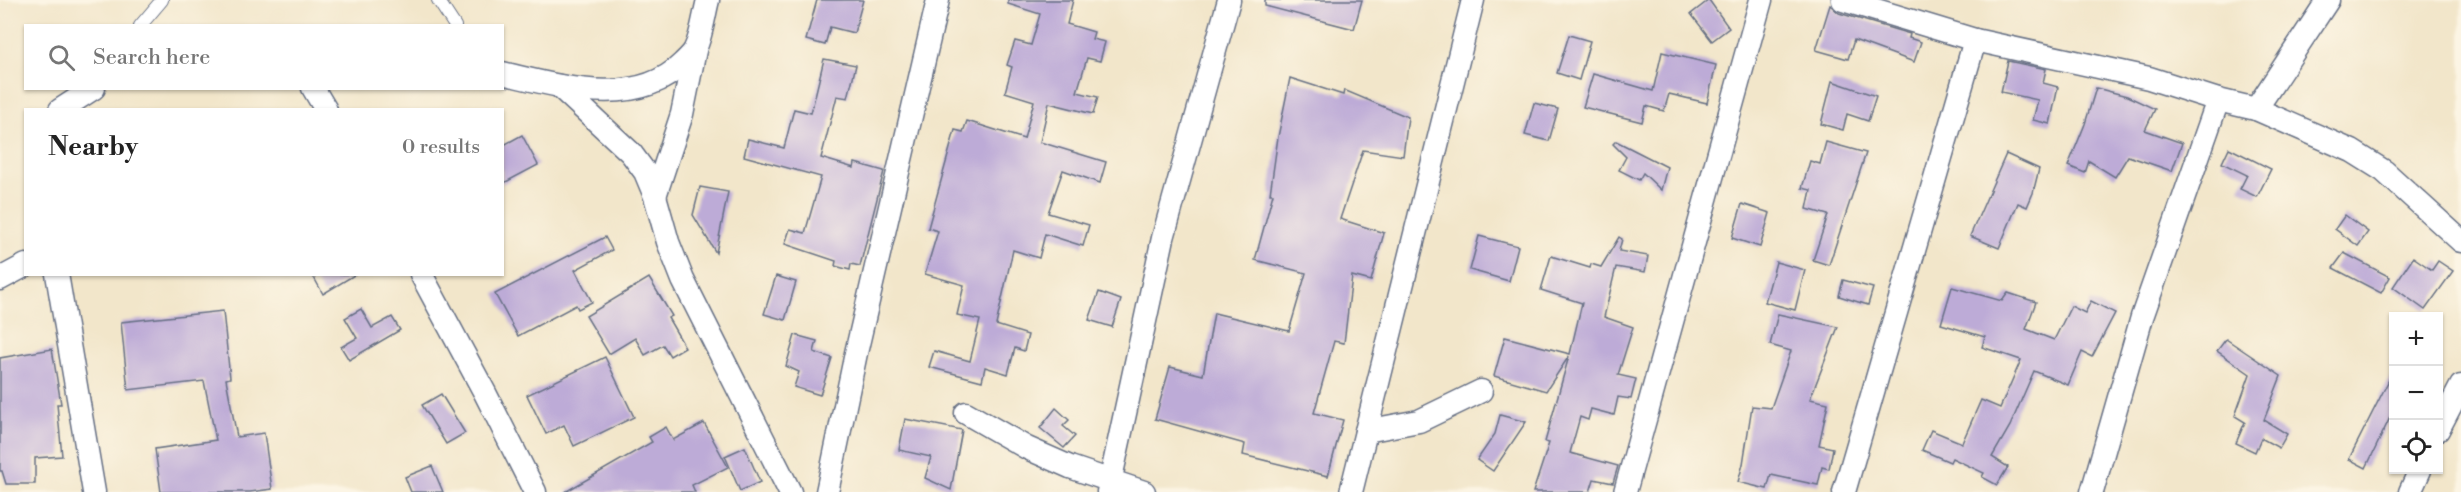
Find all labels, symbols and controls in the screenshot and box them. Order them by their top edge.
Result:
search box [24,24,504,90]
icon: search [45,41,78,74]
text: Search here [93,44,210,71]
text: Nearby [48,131,138,163]
text: 0 results [402,135,480,160]
map controls [2389,312,2443,474]
button: + [2389,312,2443,366]
button: − [2389,366,2443,420]
button: locate [2389,420,2443,474]

